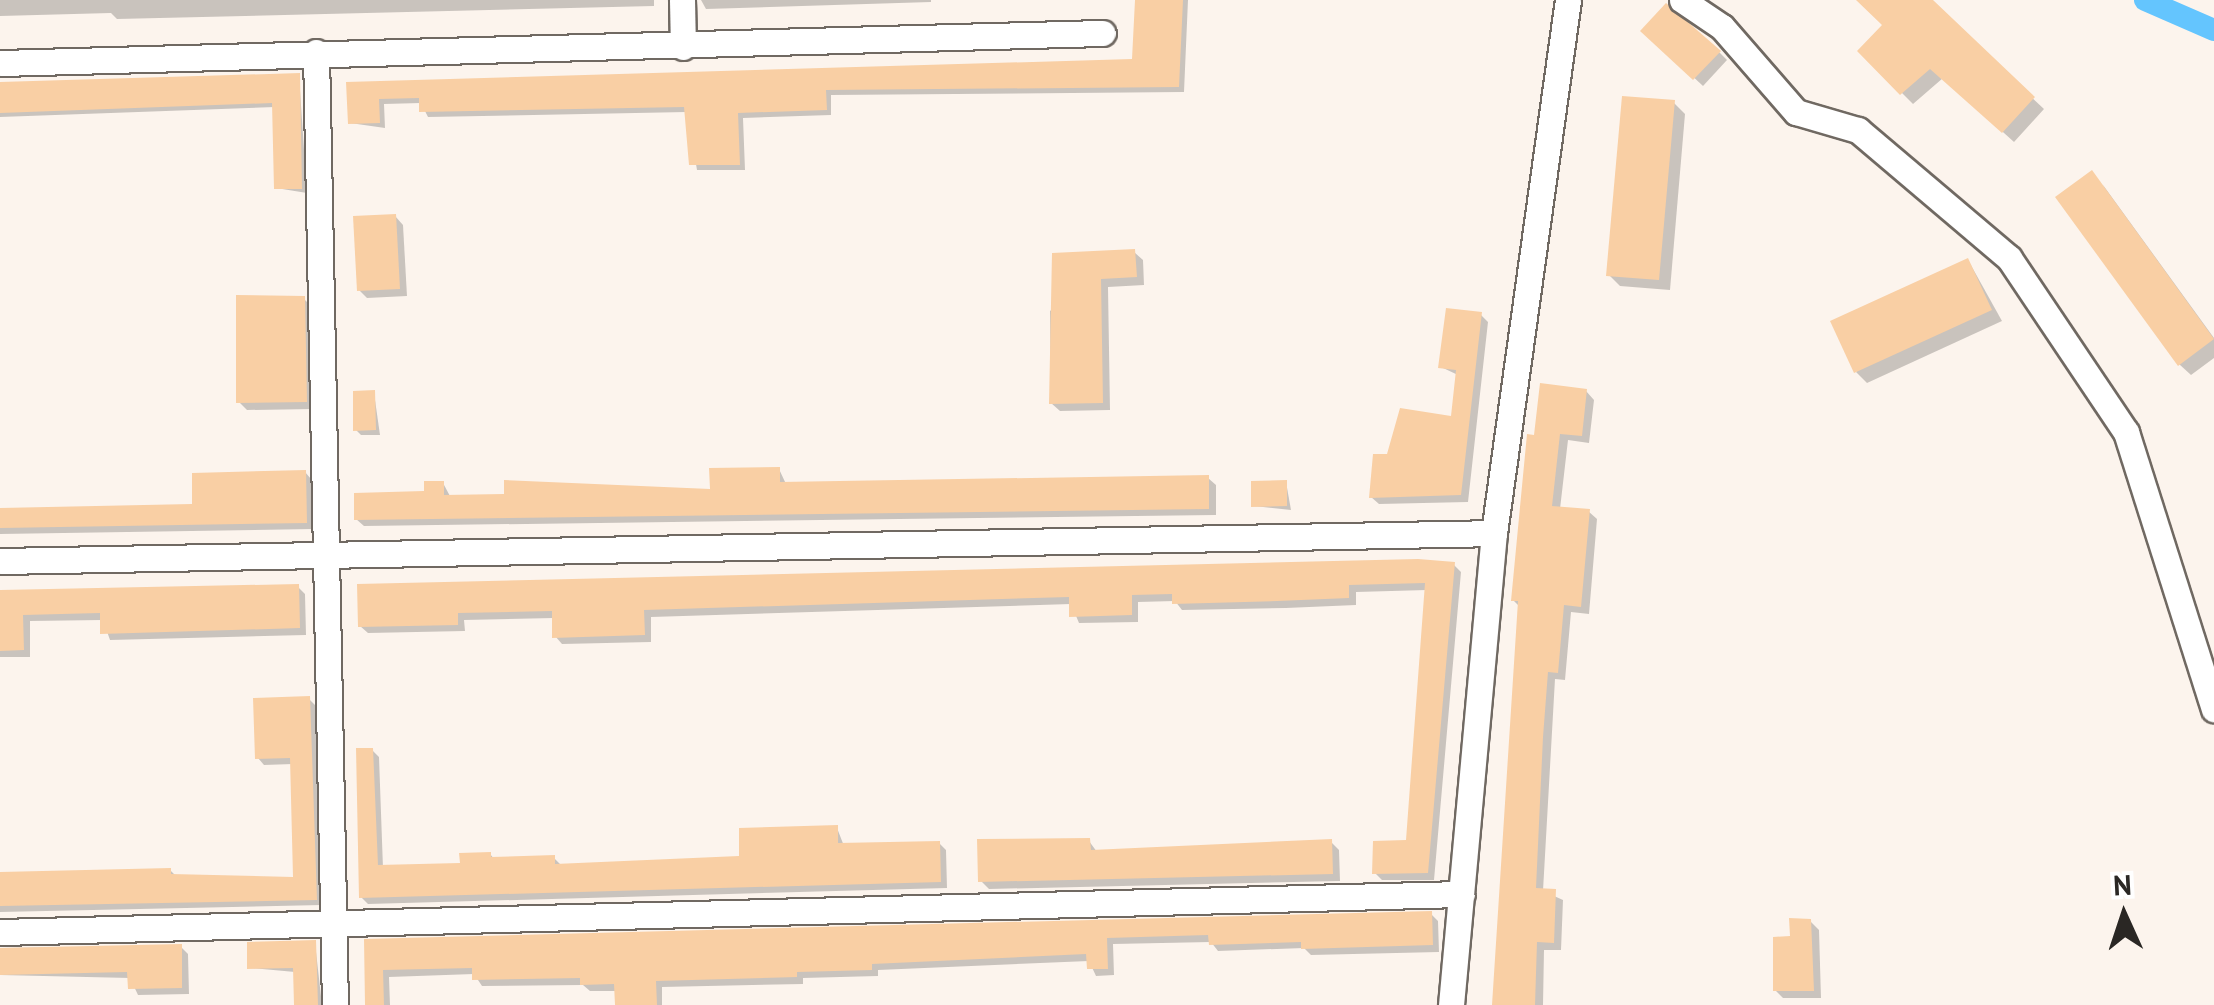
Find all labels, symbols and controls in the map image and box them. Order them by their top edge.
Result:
north arrow [2074,865,2174,965]
text: N [2112,866,2133,903]

